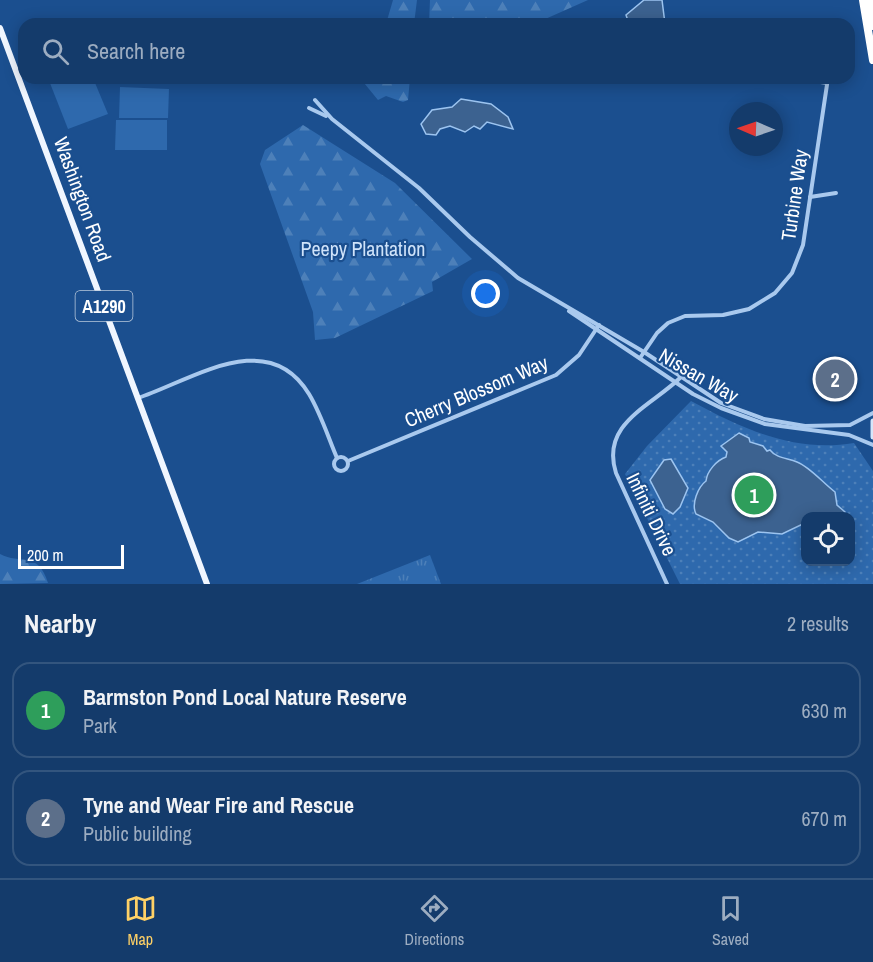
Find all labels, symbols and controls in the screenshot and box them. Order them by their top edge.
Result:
search box [18,18,855,84]
icon: search [39,35,72,68]
text: Search here [87,36,185,66]
north arrow [729,102,783,156]
street label: Washington Road [48,133,118,265]
street label: Turbine Way [774,147,814,242]
park label: Peepy Plantation [301,235,425,262]
your location [471,279,500,308]
road number: A1290 [76,291,132,321]
street label: Nissan Way [654,341,744,409]
street label: Cherry Blossom Way [400,348,553,433]
pin: 2 [816,356,854,401]
street label: Infiniti Drive [620,468,684,560]
pin: 1 [734,472,774,518]
map controls [801,512,855,566]
button: locate [801,512,855,566]
scale bar [18,542,124,570]
text: 200 m [27,544,63,566]
text: Nearby [24,606,96,641]
text: 2 results [787,610,849,637]
text: Barmston Pond Local Nature Reserve [83,682,407,712]
text: 1 [41,697,50,724]
text: 630 m [801,697,847,724]
text: Park [83,712,117,739]
text: Tyne and Wear Fire and Rescue [83,790,354,820]
text: 2 [41,805,50,832]
text: 670 m [801,805,847,832]
text: Public building [83,820,192,847]
tab: Map [124,892,157,950]
tab: Directions [404,892,464,950]
tab: Saved [712,892,749,950]

